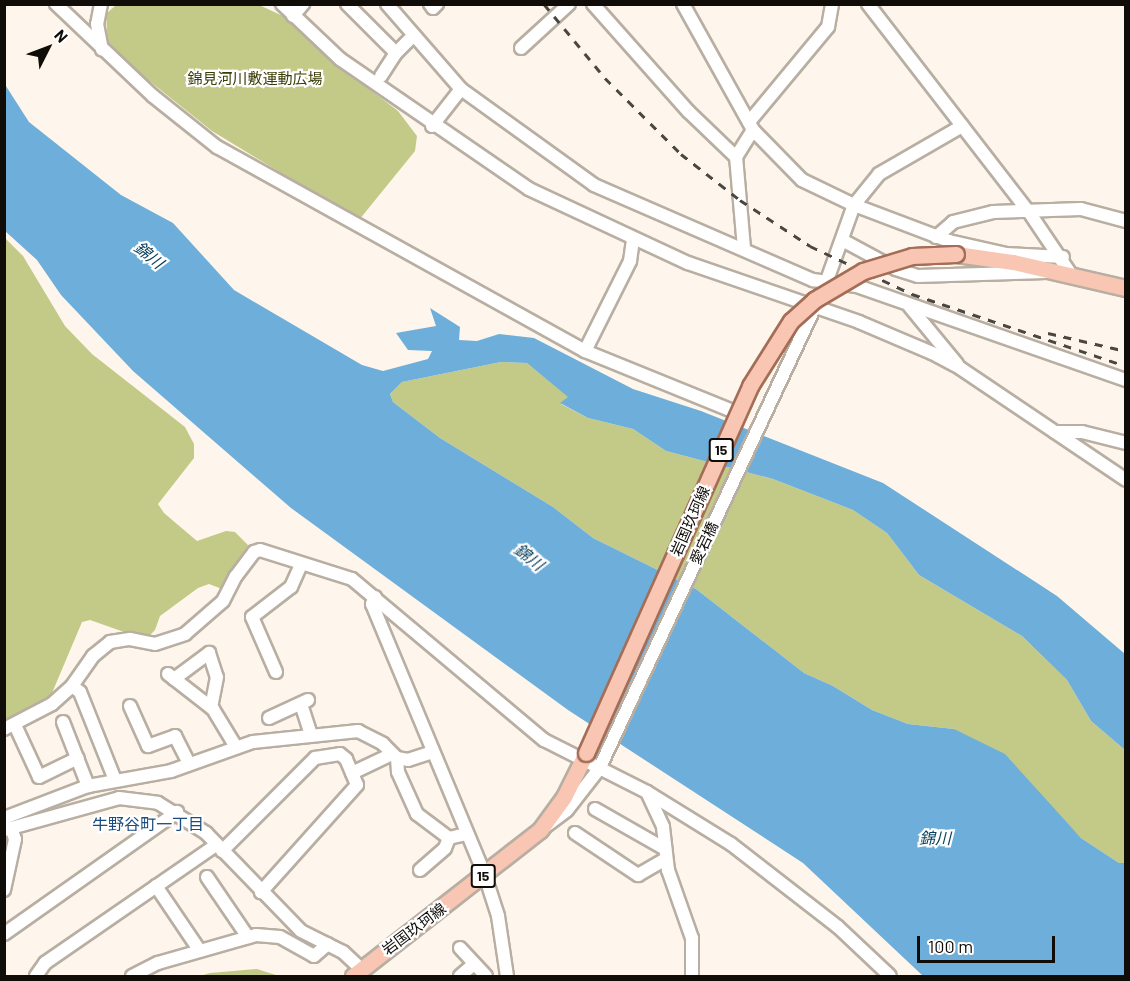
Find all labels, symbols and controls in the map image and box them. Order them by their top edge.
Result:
north arrow [18,18,78,78]
text: N [51,25,72,46]
park label: 錦見河川敷運動広場 [188,70,322,88]
water label: 錦川 [131,237,167,273]
road number: 15 [708,439,734,461]
street label: 岩国玖珂線 [667,483,713,559]
street label: 愛宕橋 [686,519,722,567]
water label: 錦川 [510,540,548,574]
district label: 牛野谷町一丁目 [92,814,204,834]
water label: 錦川 [919,828,951,848]
road number: 15 [470,865,496,887]
street label: 岩国玖珂線 [379,899,449,959]
scale bar [920,924,1058,962]
text: 100 m [928,935,973,957]

